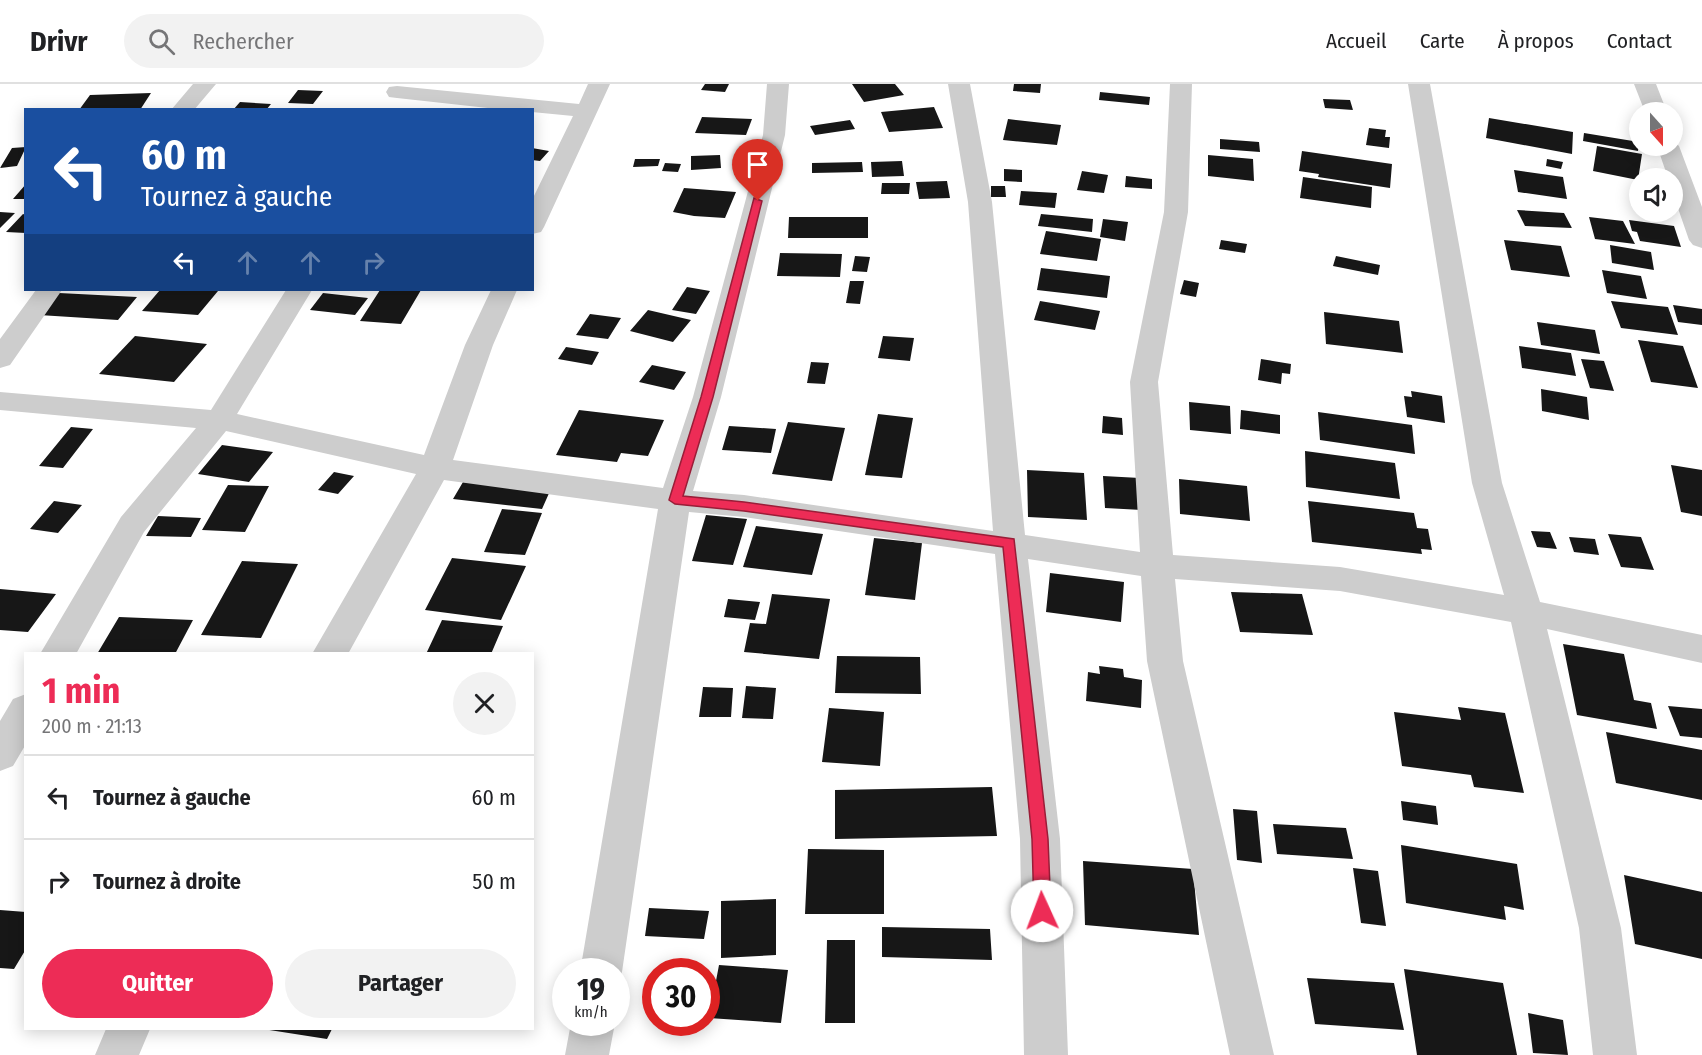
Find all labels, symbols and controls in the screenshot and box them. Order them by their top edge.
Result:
search box [124,14,544,68]
text: Drivr [30,25,88,58]
icon: search [145,25,178,58]
text: Rechercher [193,28,294,55]
text: Accueil [1326,28,1387,54]
text: Carte [1420,28,1465,54]
text: À propos [1498,28,1574,54]
text: Contact [1607,28,1672,54]
north arrow [1629,102,1683,156]
map controls [1629,102,1683,222]
text: 60 m [141,130,227,180]
icon: left [42,132,120,210]
pin [732,139,783,201]
icon: arrive [741,148,774,181]
button: sound [1629,168,1683,222]
text: Tournez à gauche [141,181,332,213]
icon: left [168,246,201,279]
icon: ahead [231,246,264,279]
icon: ahead [294,246,327,279]
icon: right [357,246,390,279]
text: 1 min [42,669,120,713]
button: close [453,672,516,735]
text: 200 m · 21:13 [42,714,142,738]
icon: left [42,781,75,814]
text: Tournez à gauche [93,784,251,811]
text: 60 m [472,784,516,811]
icon: right [42,865,75,898]
text: Tournez à droite [93,868,241,895]
text: 50 m [472,868,516,895]
position arrow [1010,879,1074,943]
button: Quitter [42,949,273,1018]
button: Partager [285,949,516,1018]
speed limit sign: 30 [642,958,720,1036]
text: 19 [577,972,605,1008]
text: km/h [574,1003,608,1021]

